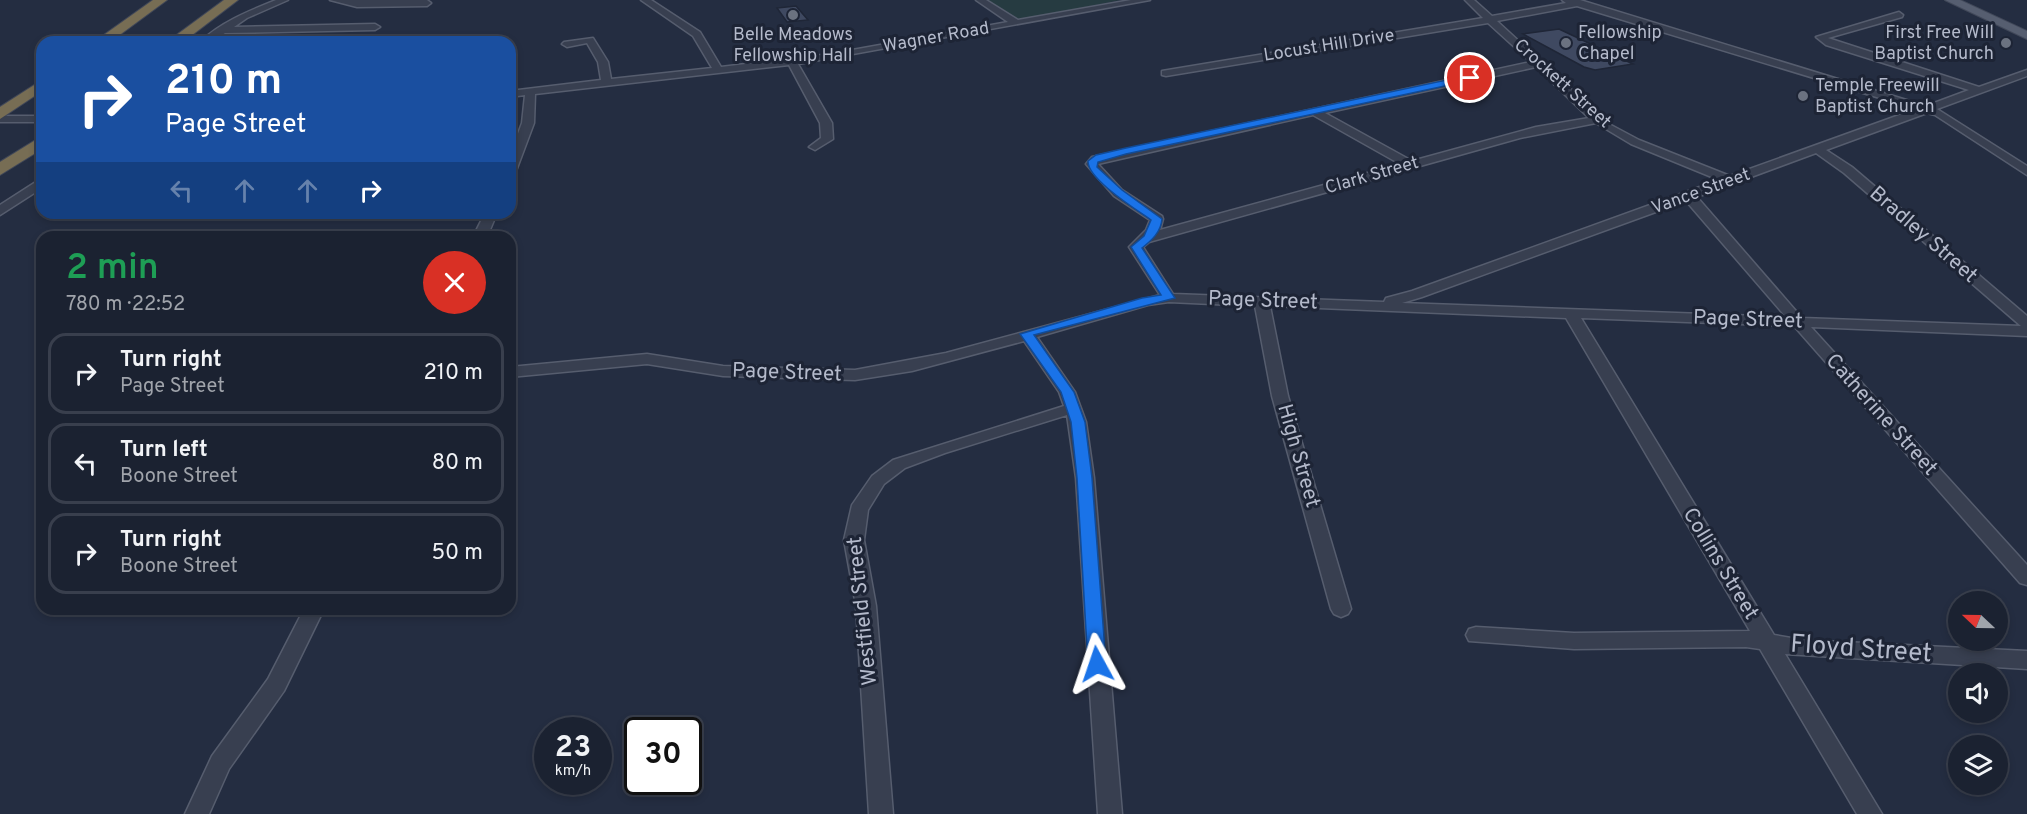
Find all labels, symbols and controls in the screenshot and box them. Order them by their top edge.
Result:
marker: Belle Meadows Fellowship Hall [786,8,800,22]
street label: Wagner Road [881,17,991,59]
place label: Fellowship Chapel [1578,22,1662,66]
place label: First Free Will Baptist Church [1874,22,1994,66]
place label: Belle Meadows Fellowship Hall [733,24,853,68]
street label: Locust Hill Drive [1262,24,1396,68]
street label: Crockett Street [1509,34,1615,134]
marker: Fellowship Chapel [1559,36,1573,50]
marker: First Free Will Baptist Church [1999,36,2013,50]
pin [1444,52,1495,103]
text: 210 m [165,56,282,109]
icon: right [66,60,144,138]
icon: arrive [1453,61,1486,94]
place label: Temple Freewill Baptist Church [1815,75,1940,119]
marker: Temple Freewill Baptist Church [1796,89,1810,103]
text: Page Street [165,108,306,142]
street label: Clark Street [1323,152,1421,200]
street label: Vance Street [1649,164,1753,220]
icon: left [165,174,198,207]
icon: ahead [228,174,261,207]
icon: ahead [291,174,324,207]
icon: right [354,174,387,207]
street label: Bradley Street [1863,181,1983,289]
text: 2 min [66,246,159,292]
button: close [423,251,486,314]
street label: Page Street [1208,286,1318,316]
text: 780 m · 22:52 [66,292,185,318]
street label: Page Street [1693,305,1803,335]
text: Turn right [120,347,222,374]
street label: Catherine Street [1819,348,1943,482]
icon: right [69,357,102,390]
street label: Page Street [732,358,842,388]
text: 210 m [423,360,483,387]
text: Page Street [120,374,225,400]
street label: High Street [1270,401,1326,511]
text: Turn left [120,437,208,464]
icon: left [69,447,102,480]
text: 80 m [432,450,483,477]
text: Boone Street [120,464,238,490]
street label: Collins Street [1676,503,1764,625]
text: Turn right [120,527,222,554]
street label: Westfield Street [842,535,884,687]
icon: right [69,537,102,570]
text: 50 m [431,540,483,567]
text: Boone Street [120,554,238,580]
north arrow [1948,591,2008,651]
map controls [1948,591,2008,795]
street label: Floyd Street [1789,629,1933,671]
position arrow [1065,632,1129,696]
button: sound [1948,663,2008,723]
speed limit sign: 30 [624,717,702,795]
text: 23 [555,730,591,767]
button: layers [1948,735,2008,795]
text: km/h [555,762,591,781]

